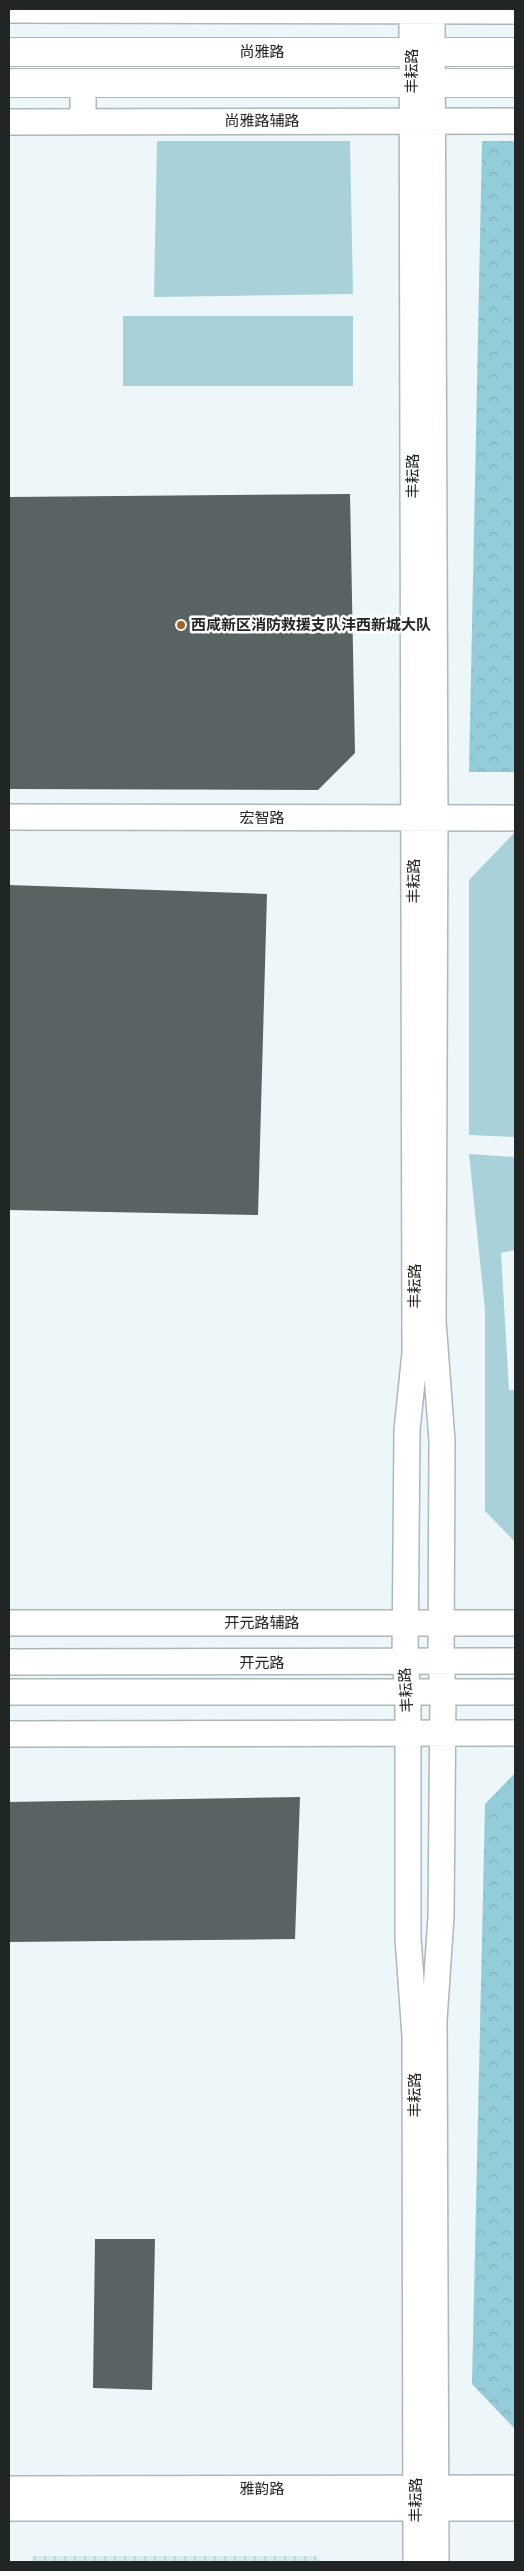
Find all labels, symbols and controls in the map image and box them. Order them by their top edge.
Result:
street label: 尚雅路 [239,43,285,61]
street label: 丰耘路 [403,48,421,94]
street label: 尚雅路辅路 [224,112,300,130]
street label: 丰耘路 [404,453,422,499]
place label: 西咸新区消防救援支队沣西新城大队 [191,616,431,634]
marker: 西咸新区消防救援支队沣西新城大队 [175,619,187,631]
street label: 宏智路 [239,809,285,827]
street label: 丰耘路 [405,858,423,904]
street label: 丰耘路 [406,1263,424,1309]
street label: 开元路辅路 [224,1614,300,1632]
street label: 开元路 [239,1654,285,1672]
street label: 丰耘路 [396,1667,416,1713]
street label: 丰耘路 [406,2072,424,2118]
street label: 丰耘路 [407,2477,425,2523]
street label: 雅韵路 [239,2480,285,2498]

